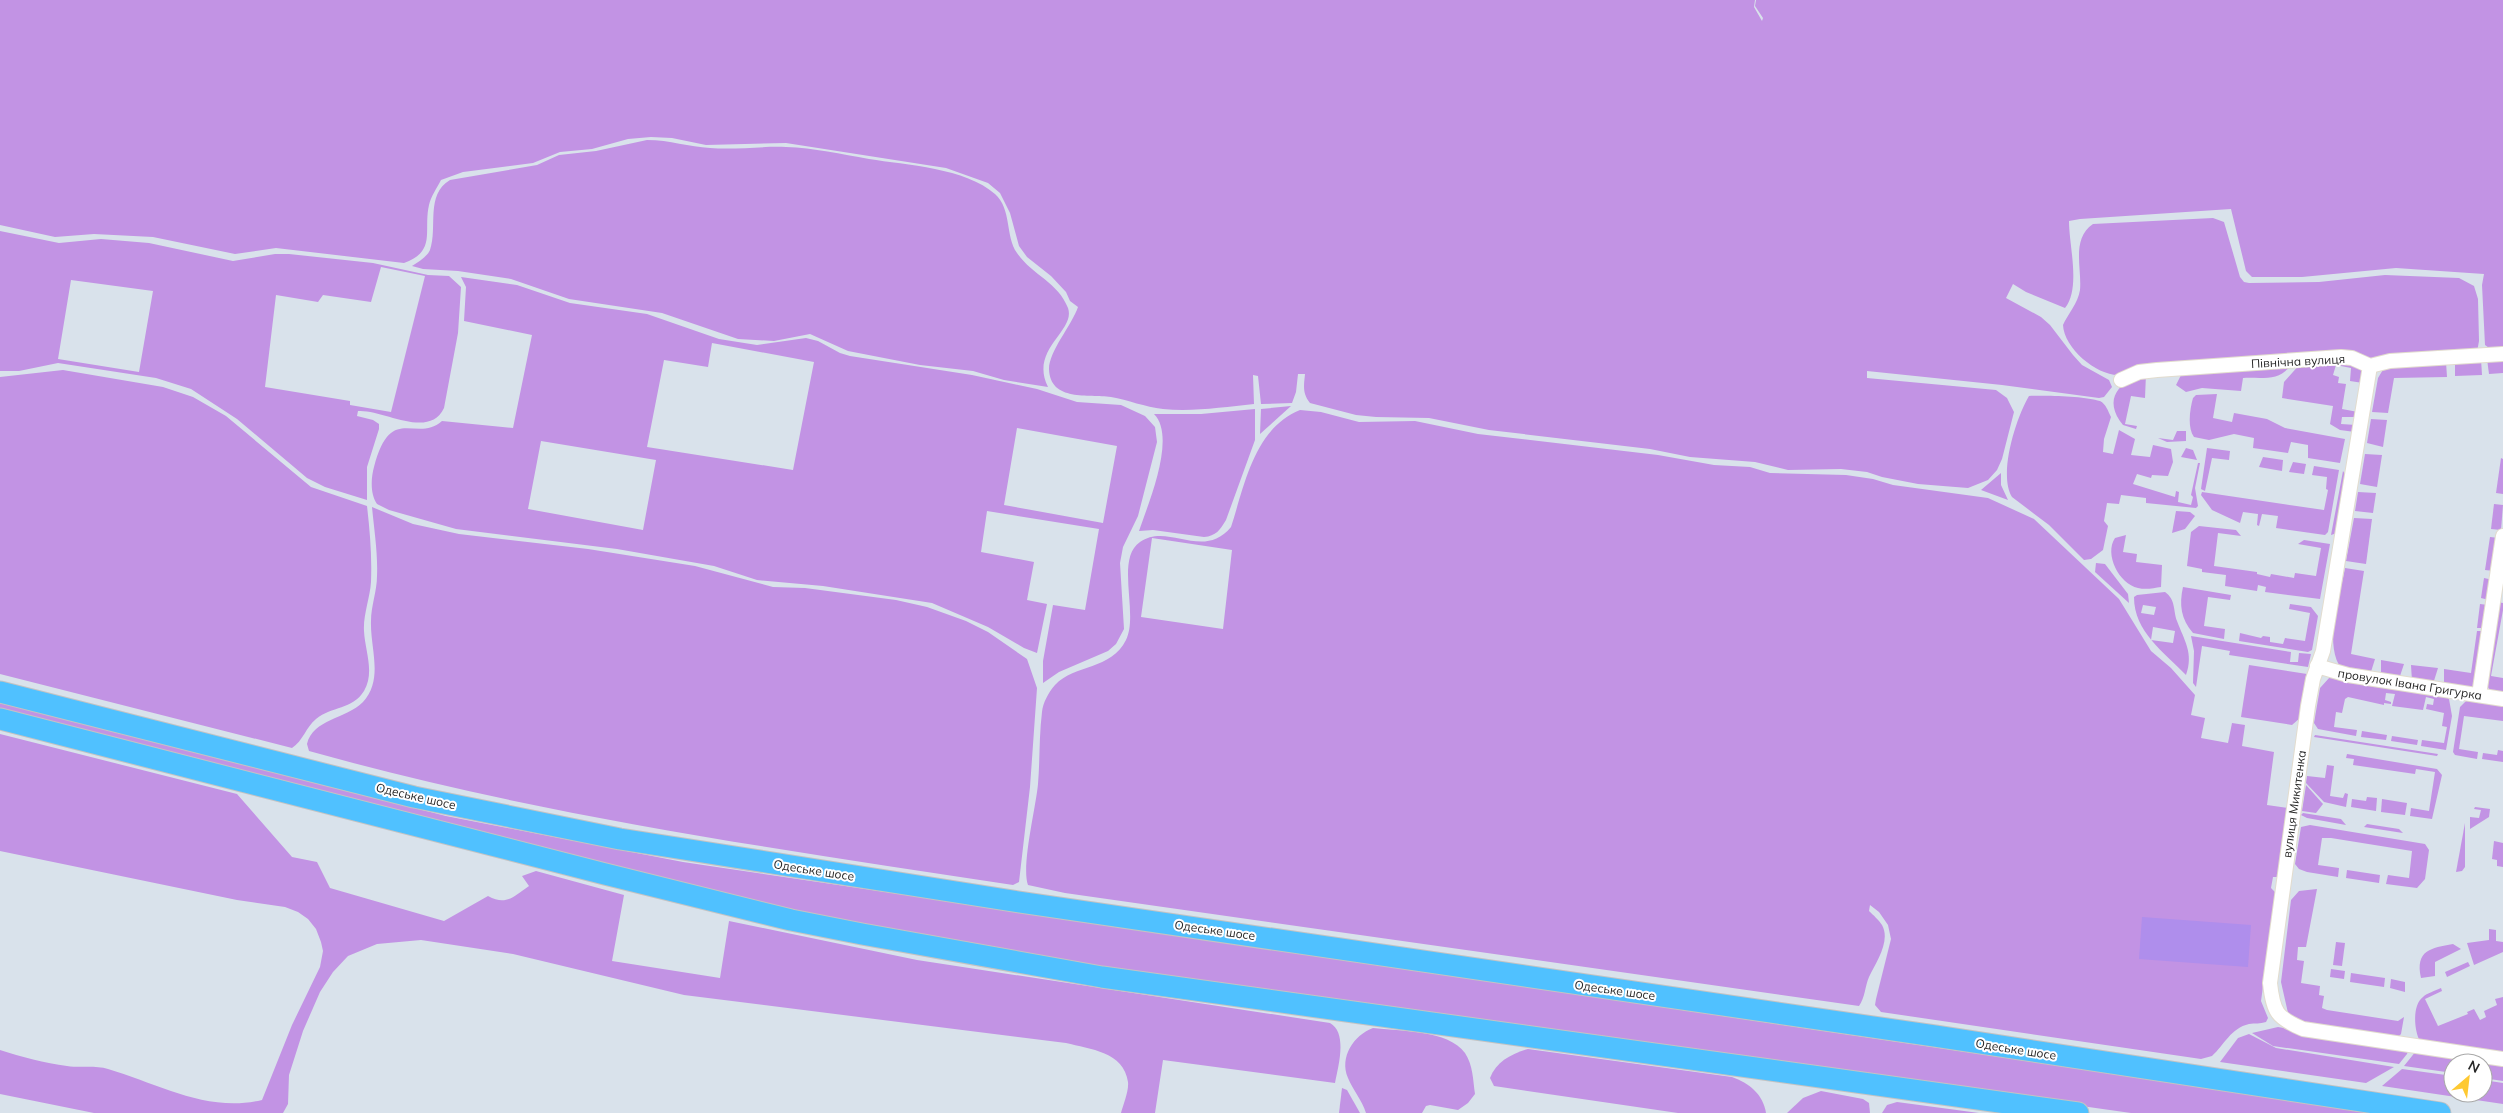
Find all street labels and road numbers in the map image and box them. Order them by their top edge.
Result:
street label: Північна вулиця [2251,351,2345,371]
street label: провулок Івана Григурка [2337,665,2483,703]
street label: вулиця Микитенка [2279,749,2309,859]
street label: Одеське шосе [375,780,458,813]
street label: Одеське шосе [773,856,856,884]
street label: Одеське шосе [1174,917,1257,943]
street label: Одеське шосе [1574,977,1657,1003]
street label: Одеське шосе [1975,1035,2058,1063]

